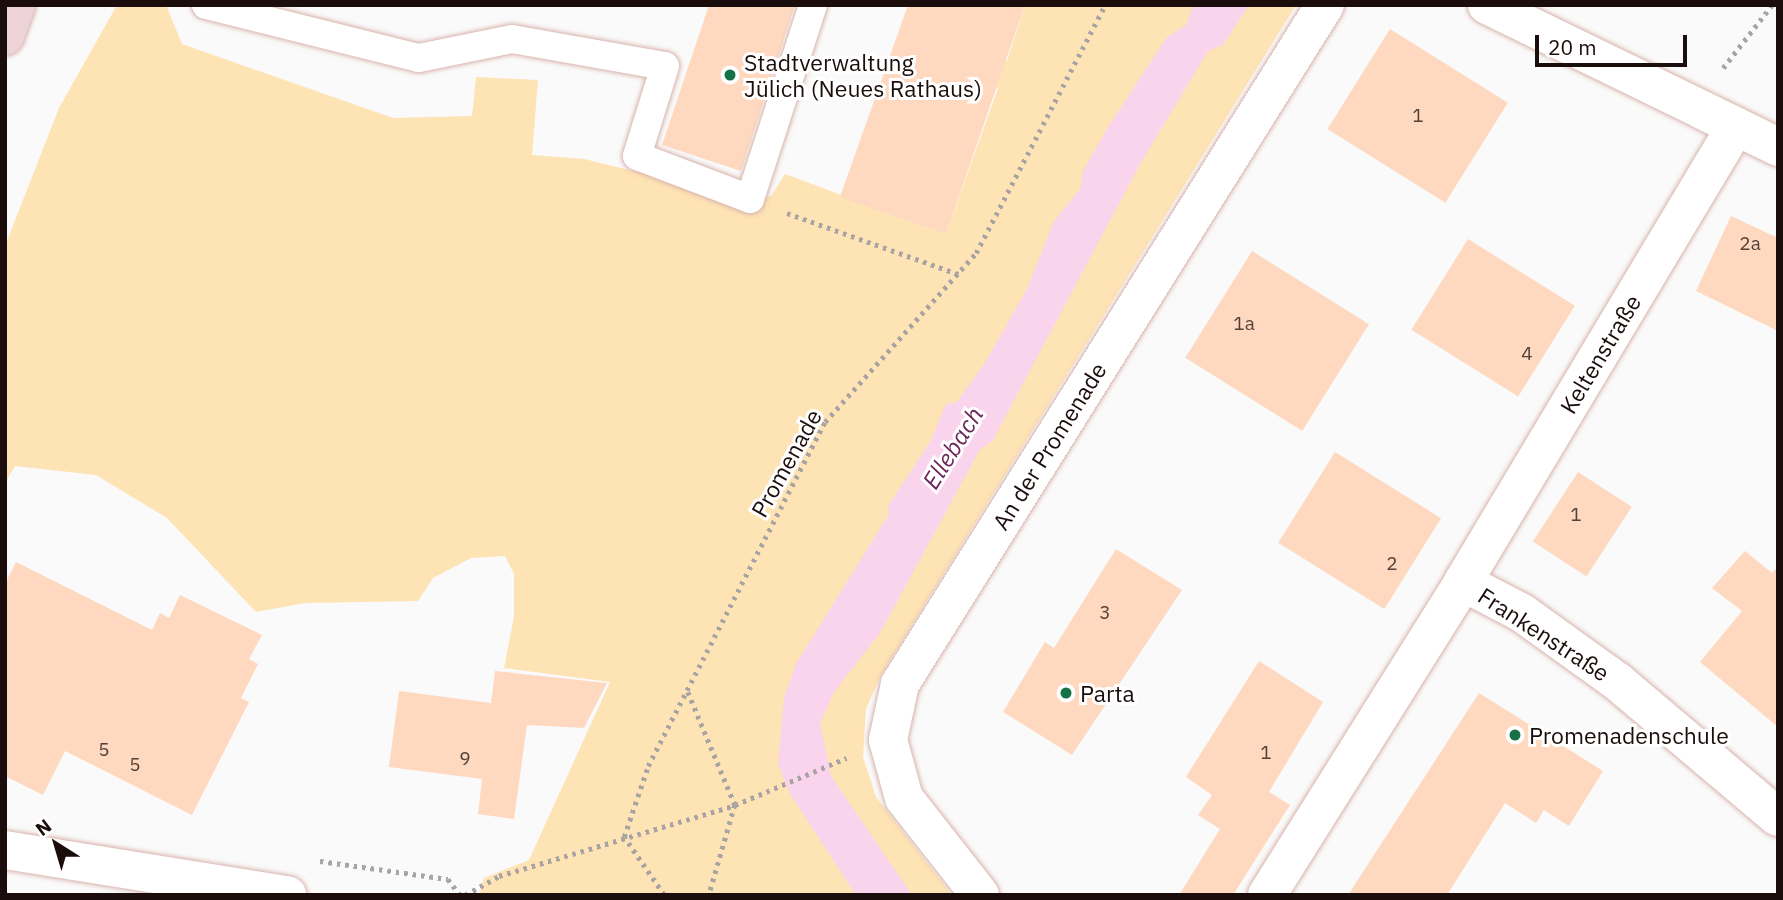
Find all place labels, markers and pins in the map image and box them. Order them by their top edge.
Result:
place label: Stadtverwaltung Jülich (Neues Rathaus) [744,48,982,102]
marker: Stadtverwaltung Jülich (Neues Rathaus) [722,67,738,83]
place label: Parta [1080,679,1135,707]
marker: Parta [1058,685,1074,701]
place label: Promenadenschule [1529,721,1729,749]
marker: Promenadenschule [1507,727,1523,743]

